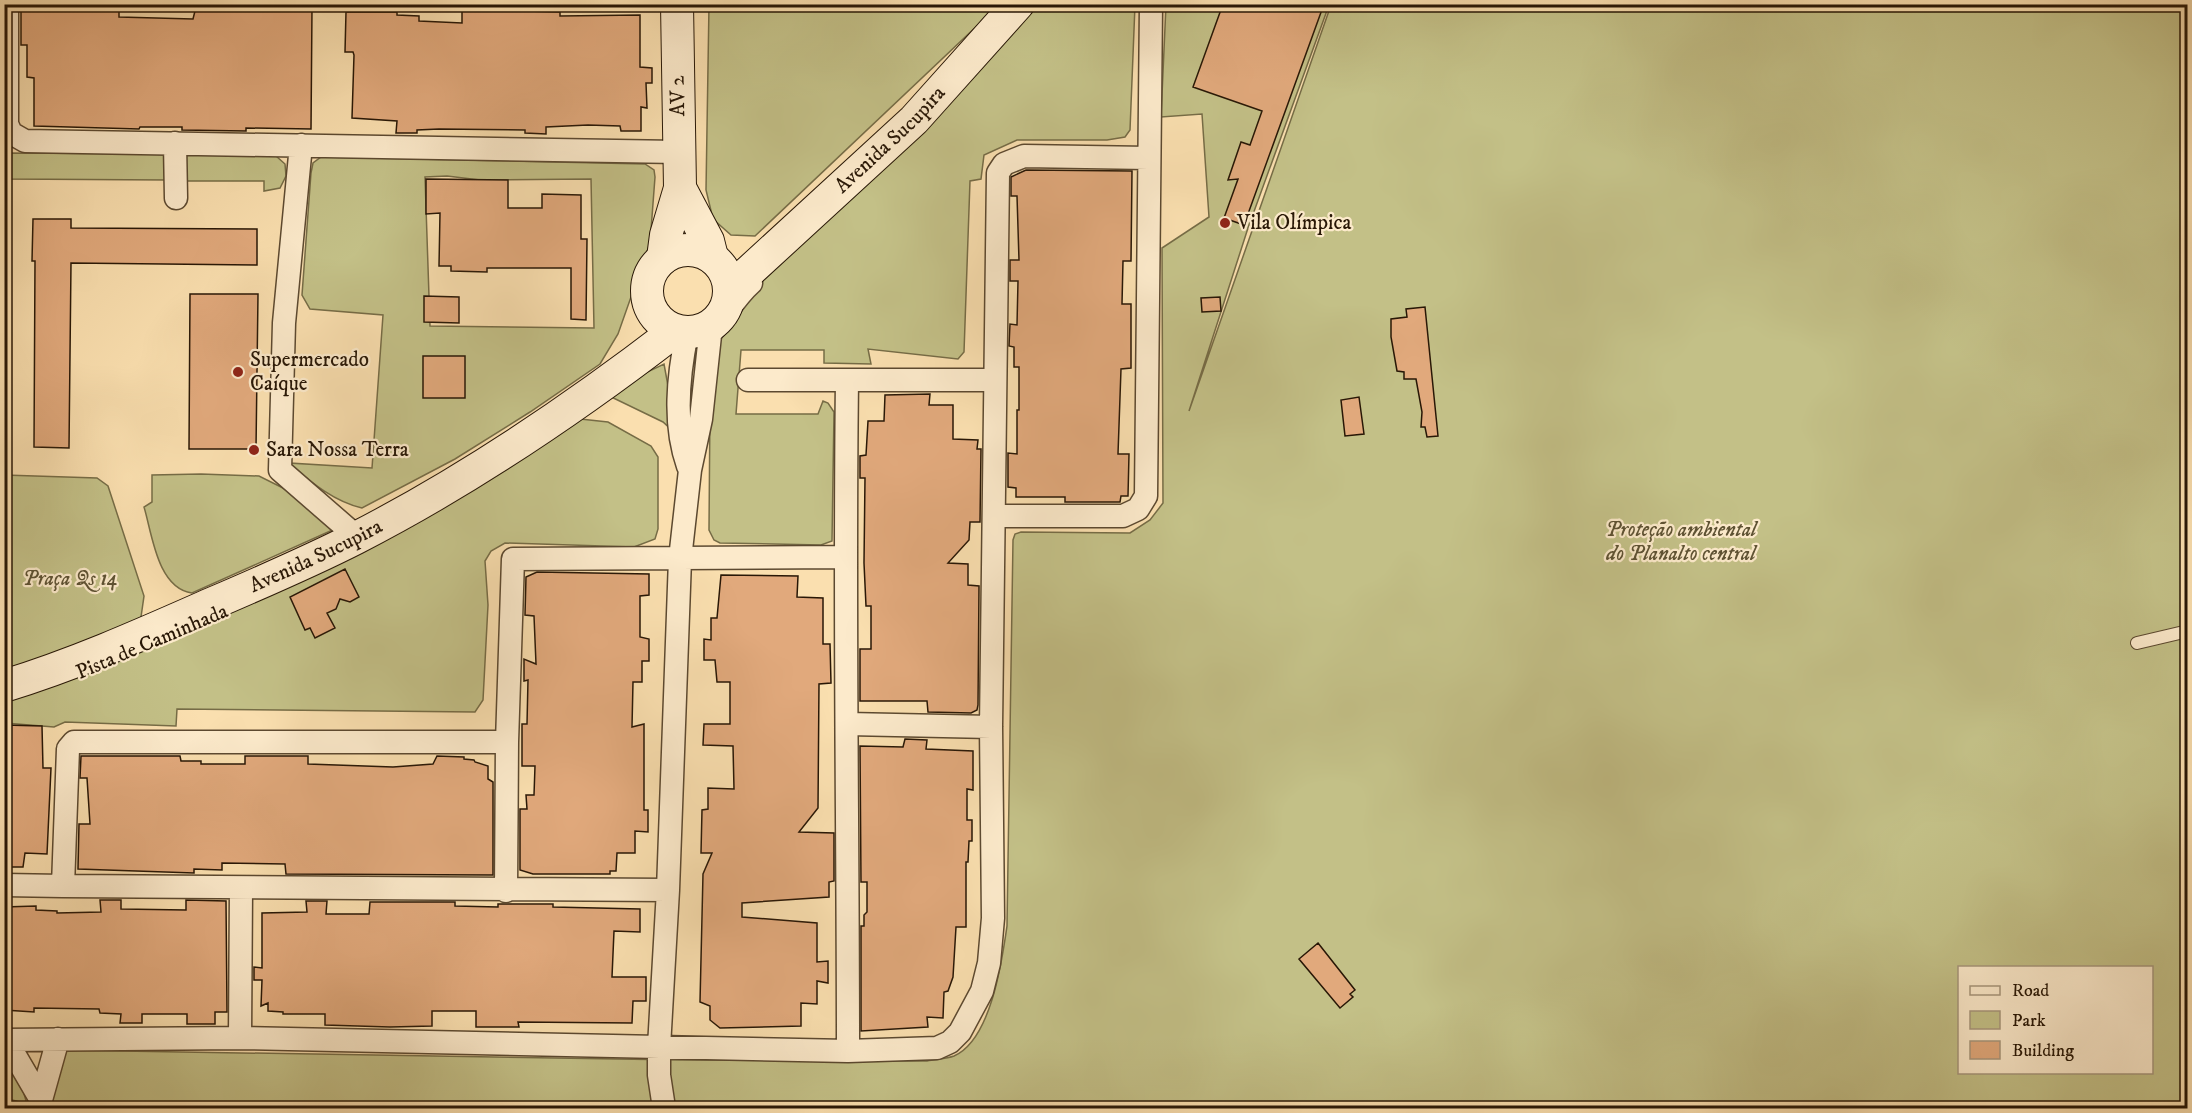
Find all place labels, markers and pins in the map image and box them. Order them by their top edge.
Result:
place label: Vila Olímpica [1236,210,1351,236]
marker: Vila Olímpica [1218,216,1232,230]
place label: Supermercado Caíque [250,347,369,397]
marker: Supermercado Caíque [231,365,245,379]
place label: Sara Nossa Terra [266,437,409,463]
marker: Sara Nossa Terra [247,443,261,457]

